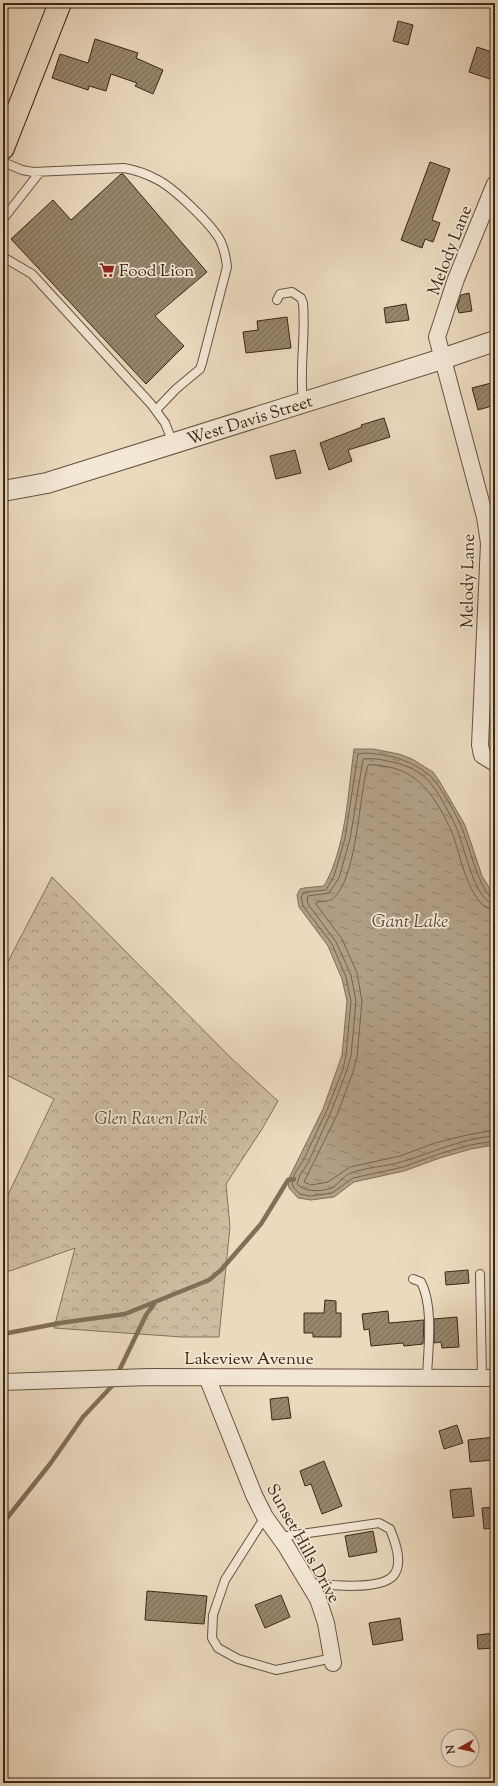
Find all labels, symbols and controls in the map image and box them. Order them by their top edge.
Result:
street label: Melody Lane [423,202,479,299]
place label: Food Lion [119,260,194,284]
supermarket icon: Food Lion [98,261,116,279]
street label: West Davis Street [184,390,316,452]
street label: Melody Lane [456,534,482,628]
water label: Gant Lake [372,910,448,936]
park label: Glen Raven Park [94,1108,208,1132]
street label: Lakeview Avenue [184,1348,314,1372]
street label: Sunset Hills Drive [260,1480,345,1608]
north arrow [440,1728,480,1768]
text: N [443,1744,460,1756]

